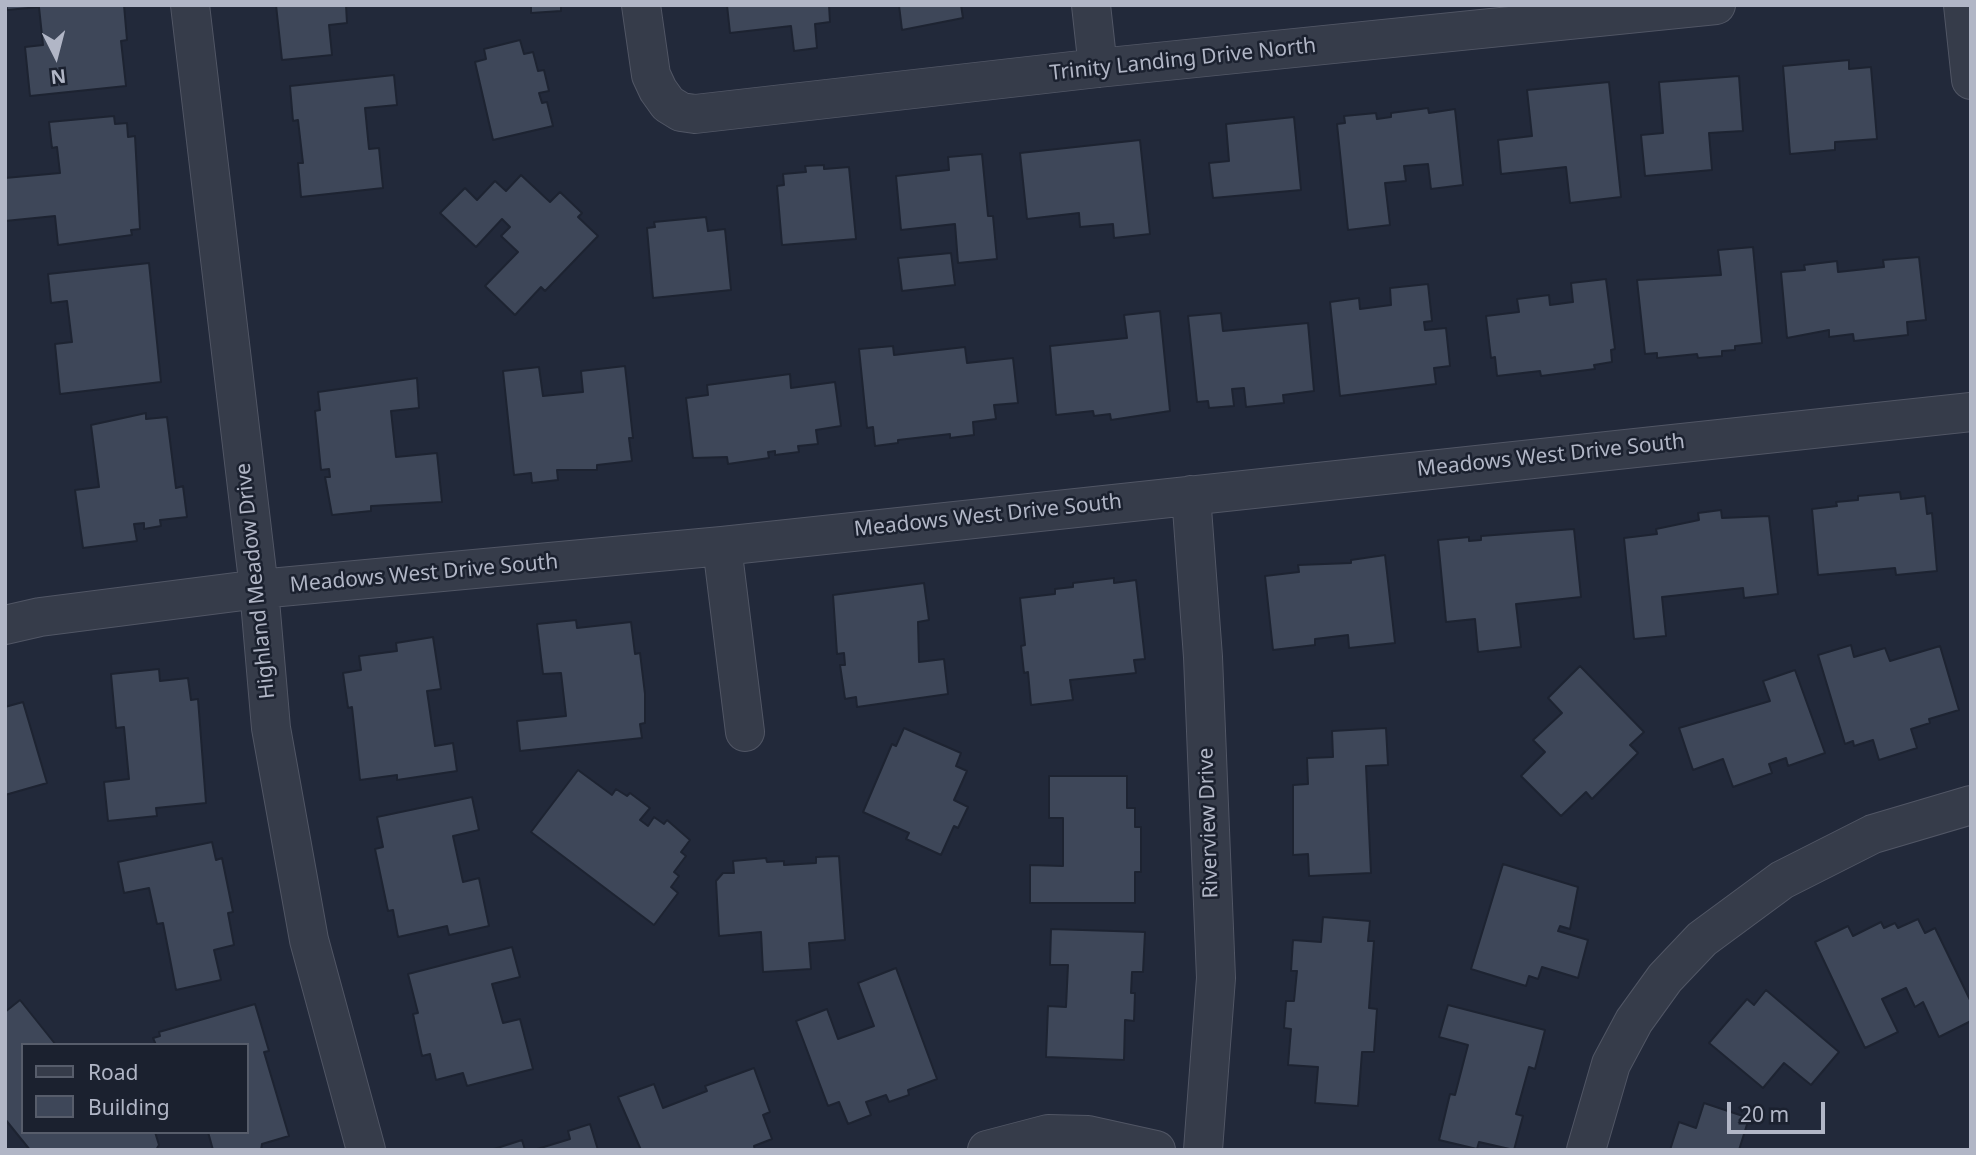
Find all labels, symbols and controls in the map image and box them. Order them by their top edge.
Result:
north arrow [21,21,91,91]
street label: Trinity Landing Drive North [1049,33,1317,87]
text: N [49,63,67,91]
street label: Meadows West Drive South [1416,429,1686,483]
street label: Highland Meadow Drive [231,462,281,700]
street label: Meadows West Drive South [853,489,1123,543]
street label: Meadows West Drive South [289,550,559,598]
street label: Riverview Drive [1194,747,1224,899]
legend [21,1043,248,1134]
text: Road [88,1058,138,1086]
scale bar [1731,1088,1829,1132]
text: Building [88,1093,170,1121]
text: 20 m [1740,1100,1789,1128]

